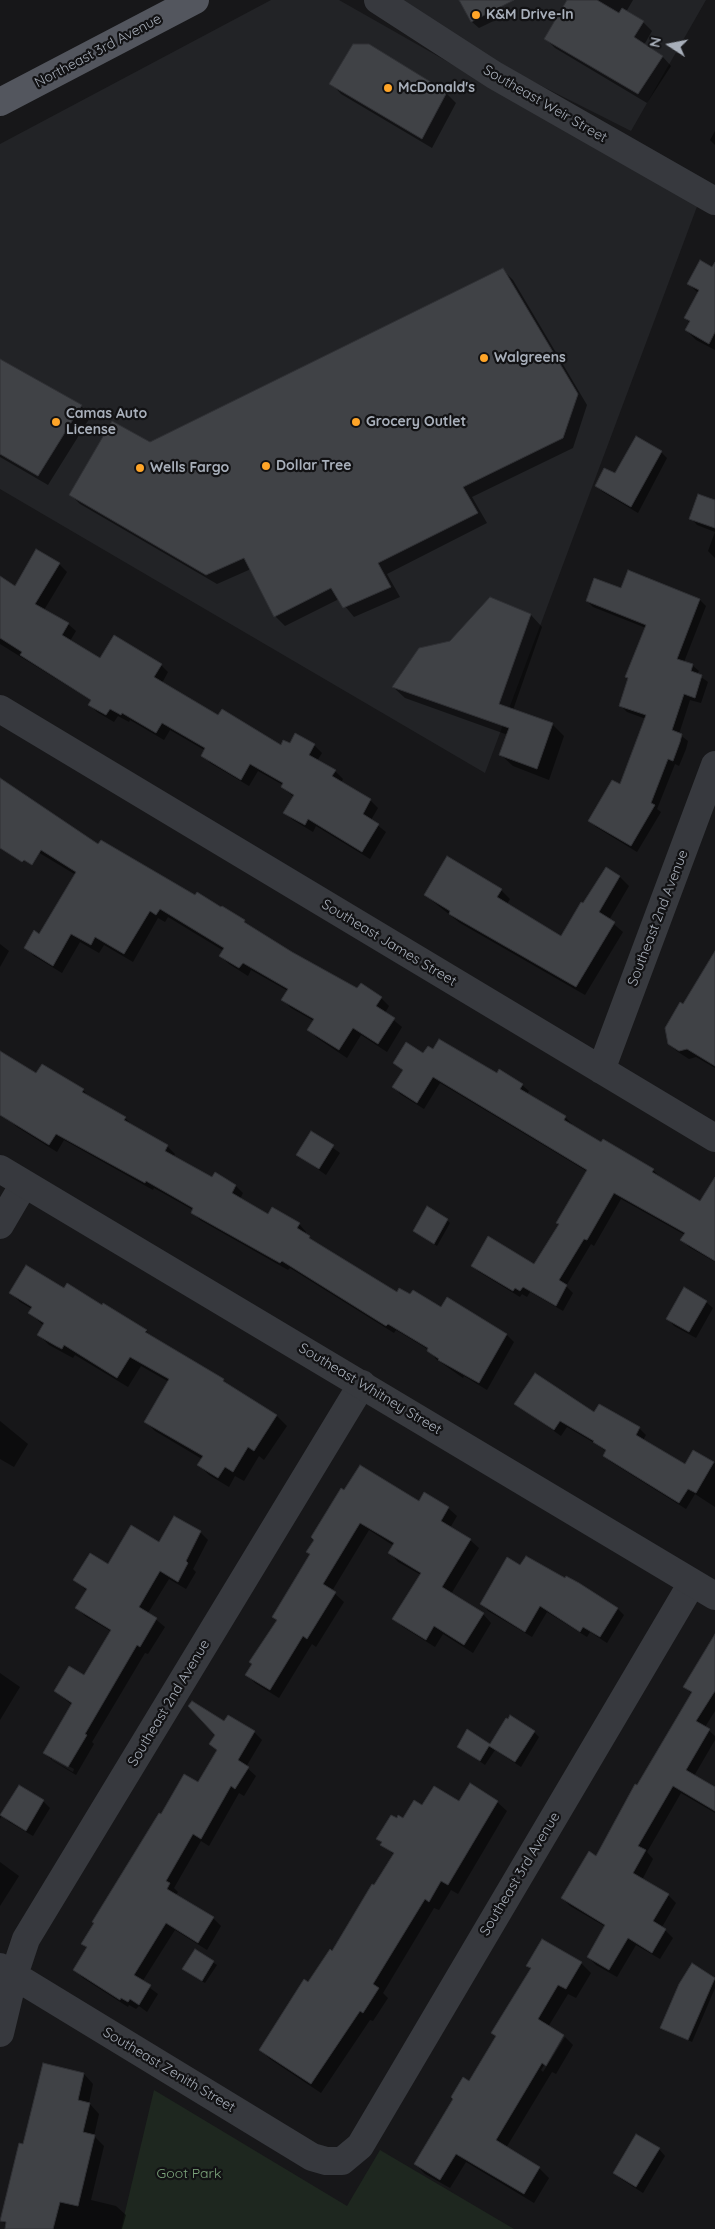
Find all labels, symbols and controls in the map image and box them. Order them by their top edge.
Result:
place label: K&M Drive-In [486,7,574,23]
marker: K&M Drive-In [470,9,482,21]
street label: Northeast 3rd Avenue [32,11,164,91]
north arrow [645,20,695,70]
text: N [645,35,665,49]
street label: Southeast Weir Street [480,62,610,146]
place label: McDonald's [398,80,475,96]
marker: McDonald's [382,82,394,94]
place label: Walgreens [494,350,566,366]
marker: Walgreens [478,352,490,364]
place label: Camas Auto License [66,406,147,438]
place label: Grocery Outlet [366,414,466,430]
marker: Camas Auto License [50,416,62,428]
marker: Grocery Outlet [350,416,362,428]
place label: Dollar Tree [276,458,351,474]
place label: Wells Fargo [150,460,229,476]
marker: Dollar Tree [260,460,272,472]
marker: Wells Fargo [134,462,146,474]
street label: Southeast 2nd Avenue [624,847,692,989]
street label: Southeast James Street [319,896,459,990]
street label: Southeast Whitney Street [295,1340,445,1438]
street label: Southeast 2nd Avenue [125,1637,213,1769]
street label: Southeast 3rd Avenue [476,1809,564,1939]
street label: Southeast Zenith Street [100,2024,238,2116]
park label: Goot Park [157,2166,221,2182]

